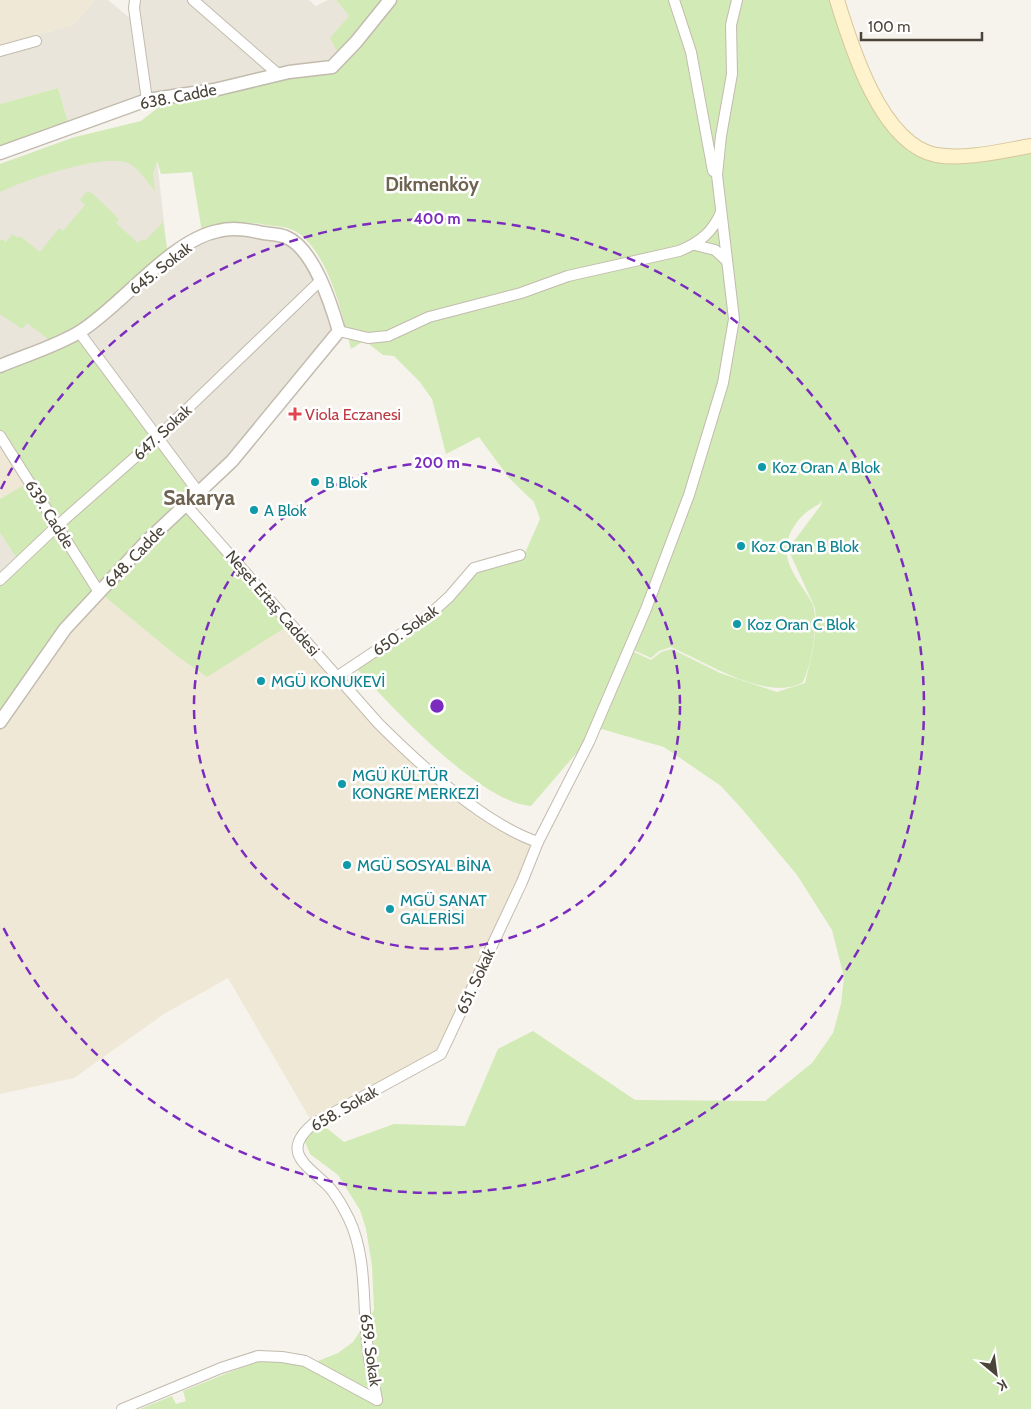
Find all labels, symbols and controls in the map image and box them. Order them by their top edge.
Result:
scale bar [861,10,982,42]
text: 100 m [868,18,910,36]
street label: 638. Cadde [138,80,218,113]
district label: Dikmenköy [385,173,480,196]
text: 400 m [414,210,460,228]
street label: 645. Sokak [125,238,196,299]
street label: 647. Sokak [129,400,196,464]
place label: Viola Eczanesi [305,405,401,424]
marker: Viola Eczanesi [289,408,301,420]
text: 200 m [414,454,460,472]
place label: Koz Oran A Blok [772,458,881,477]
marker: Koz Oran A Blok [756,461,768,473]
place label: B Blok [325,473,368,492]
marker: B Blok [309,476,321,488]
street label: 639. Cadde [21,477,78,552]
district label: Sakarya [163,485,235,510]
place label: A Blok [264,501,307,520]
marker: A Blok [248,504,260,516]
street label: 648. Cadde [100,522,168,591]
place label: Koz Oran B Blok [751,537,860,556]
marker: Koz Oran B Blok [735,540,747,552]
street label: Neşet Ertaş Caddesi [222,547,324,660]
street label: 650. Sokak [369,600,442,660]
place label: Koz Oran C Blok [747,615,856,634]
marker: Koz Oran C Blok [731,618,743,630]
place label: MGÜ KONUKEVİ [271,672,385,691]
marker: MGÜ KONUKEVİ [255,675,267,687]
centre of rings [428,697,446,715]
place label: MGÜ KÜLTÜR KONGRE MERKEZİ [352,766,479,803]
marker: MGÜ KÜLTÜR KONGRE MERKEZİ [336,778,348,790]
place label: MGÜ SOSYAL BİNA [357,856,491,875]
marker: MGÜ SOSYAL BİNA [341,859,353,871]
place label: MGÜ SANAT GALERİSİ [400,891,487,928]
marker: MGÜ SANAT GALERİSİ [384,903,396,915]
street label: 651. Sokak [452,945,499,1017]
street label: 658. Sokak [307,1081,382,1135]
street label: 659. Sokak [356,1312,385,1389]
north arrow [971,1349,1021,1399]
text: K [994,1375,1011,1395]

